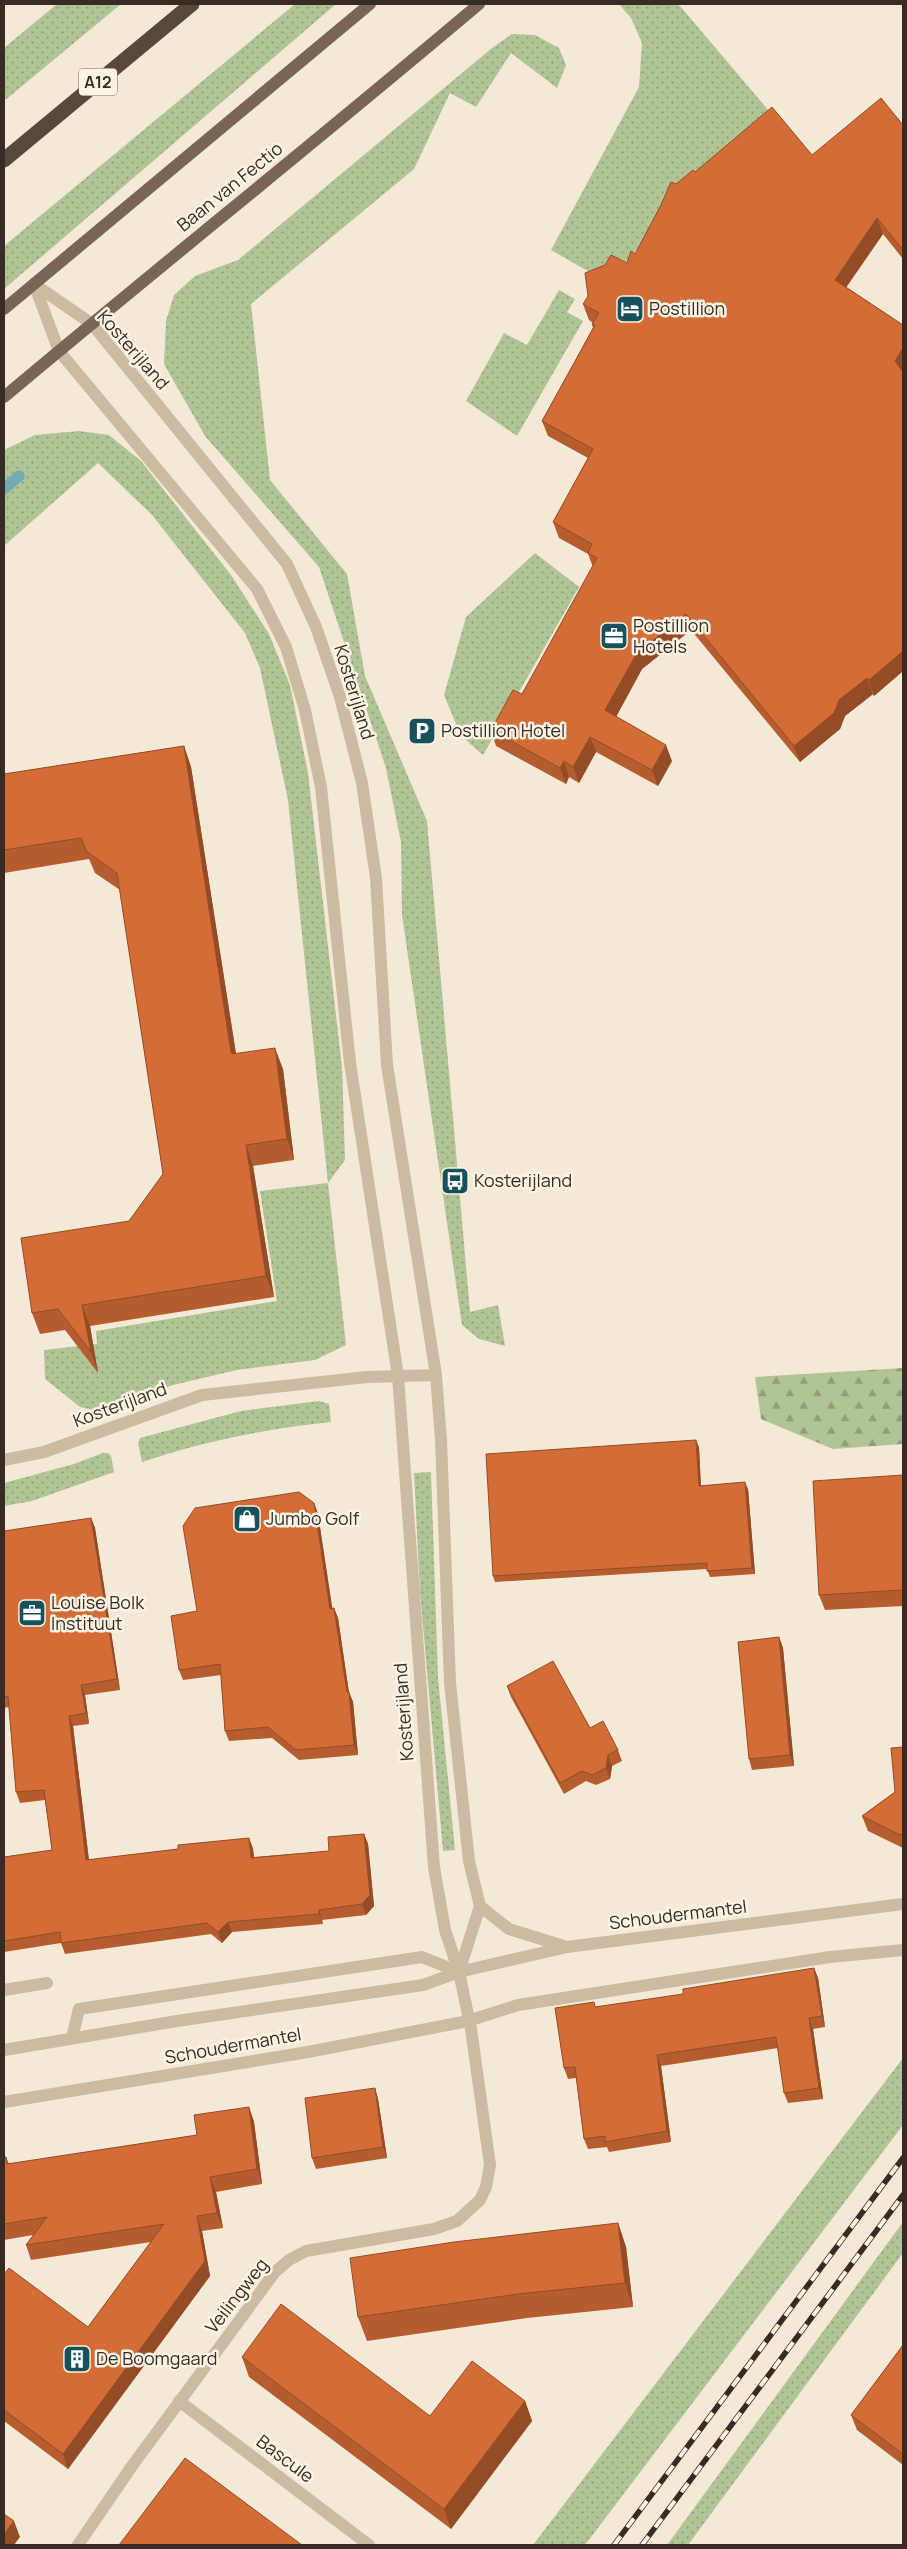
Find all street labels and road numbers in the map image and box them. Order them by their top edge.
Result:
road number: A12 [79,68,117,95]
street label: Baan van Fectio [171,136,287,236]
street label: Kosterijland [93,304,175,394]
street label: Kosterijland [329,641,381,742]
street label: Kosterijland [69,1376,170,1432]
street label: Kosterijland [388,1662,418,1762]
street label: Schoudermantel [608,1894,748,1934]
street label: Schoudermantel [163,2021,303,2069]
street label: Veilingweg [199,2253,273,2338]
street label: Bascule [252,2429,319,2488]

